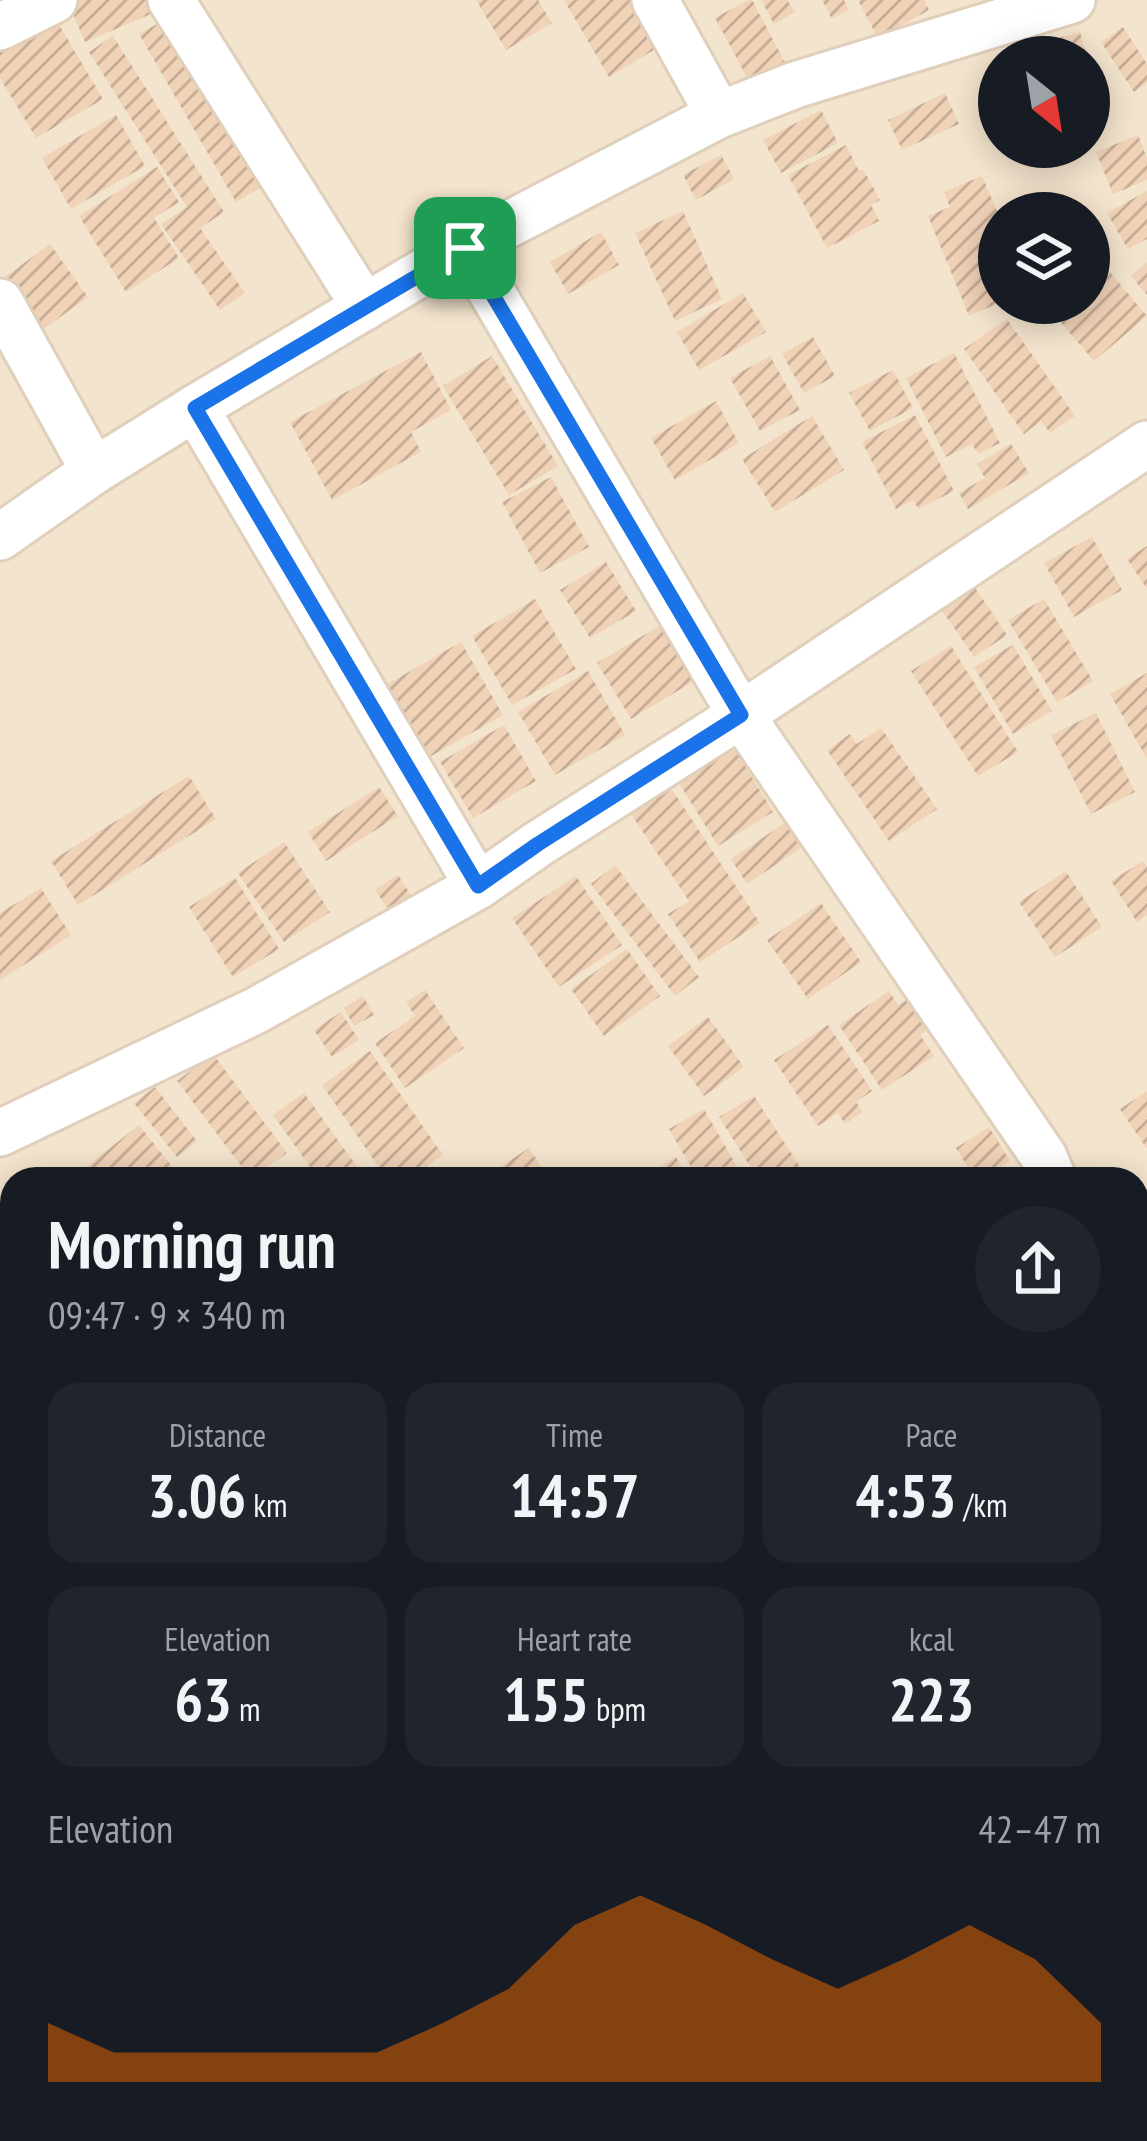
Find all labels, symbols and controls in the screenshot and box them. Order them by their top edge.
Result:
north arrow [978,36,1110,168]
map controls [978,36,1110,324]
button: layers [978,192,1110,324]
pin [414,197,516,299]
icon: arrive [432,215,498,281]
text: Morning run [48,1201,336,1286]
button: share [975,1206,1101,1332]
text: 09:47 · 9 × 340 m [48,1289,286,1340]
text: Distance [169,1413,266,1456]
text: Time [546,1413,603,1456]
text: Pace [905,1413,958,1456]
text: 3.06 [147,1456,246,1534]
text: 14:57 [510,1456,639,1534]
text: 4:53 [855,1456,957,1534]
text: km [246,1483,288,1526]
text: /km [957,1483,1008,1526]
text: Elevation [165,1617,270,1660]
text: Heart rate [517,1617,632,1660]
text: kcal [909,1617,954,1660]
text: 63 [175,1660,232,1738]
text: 155 [503,1660,589,1738]
text: 223 [888,1660,975,1738]
text: m [232,1687,260,1730]
text: bpm [589,1687,646,1730]
text: Elevation [48,1803,173,1854]
text: 42–47 m [978,1803,1101,1854]

